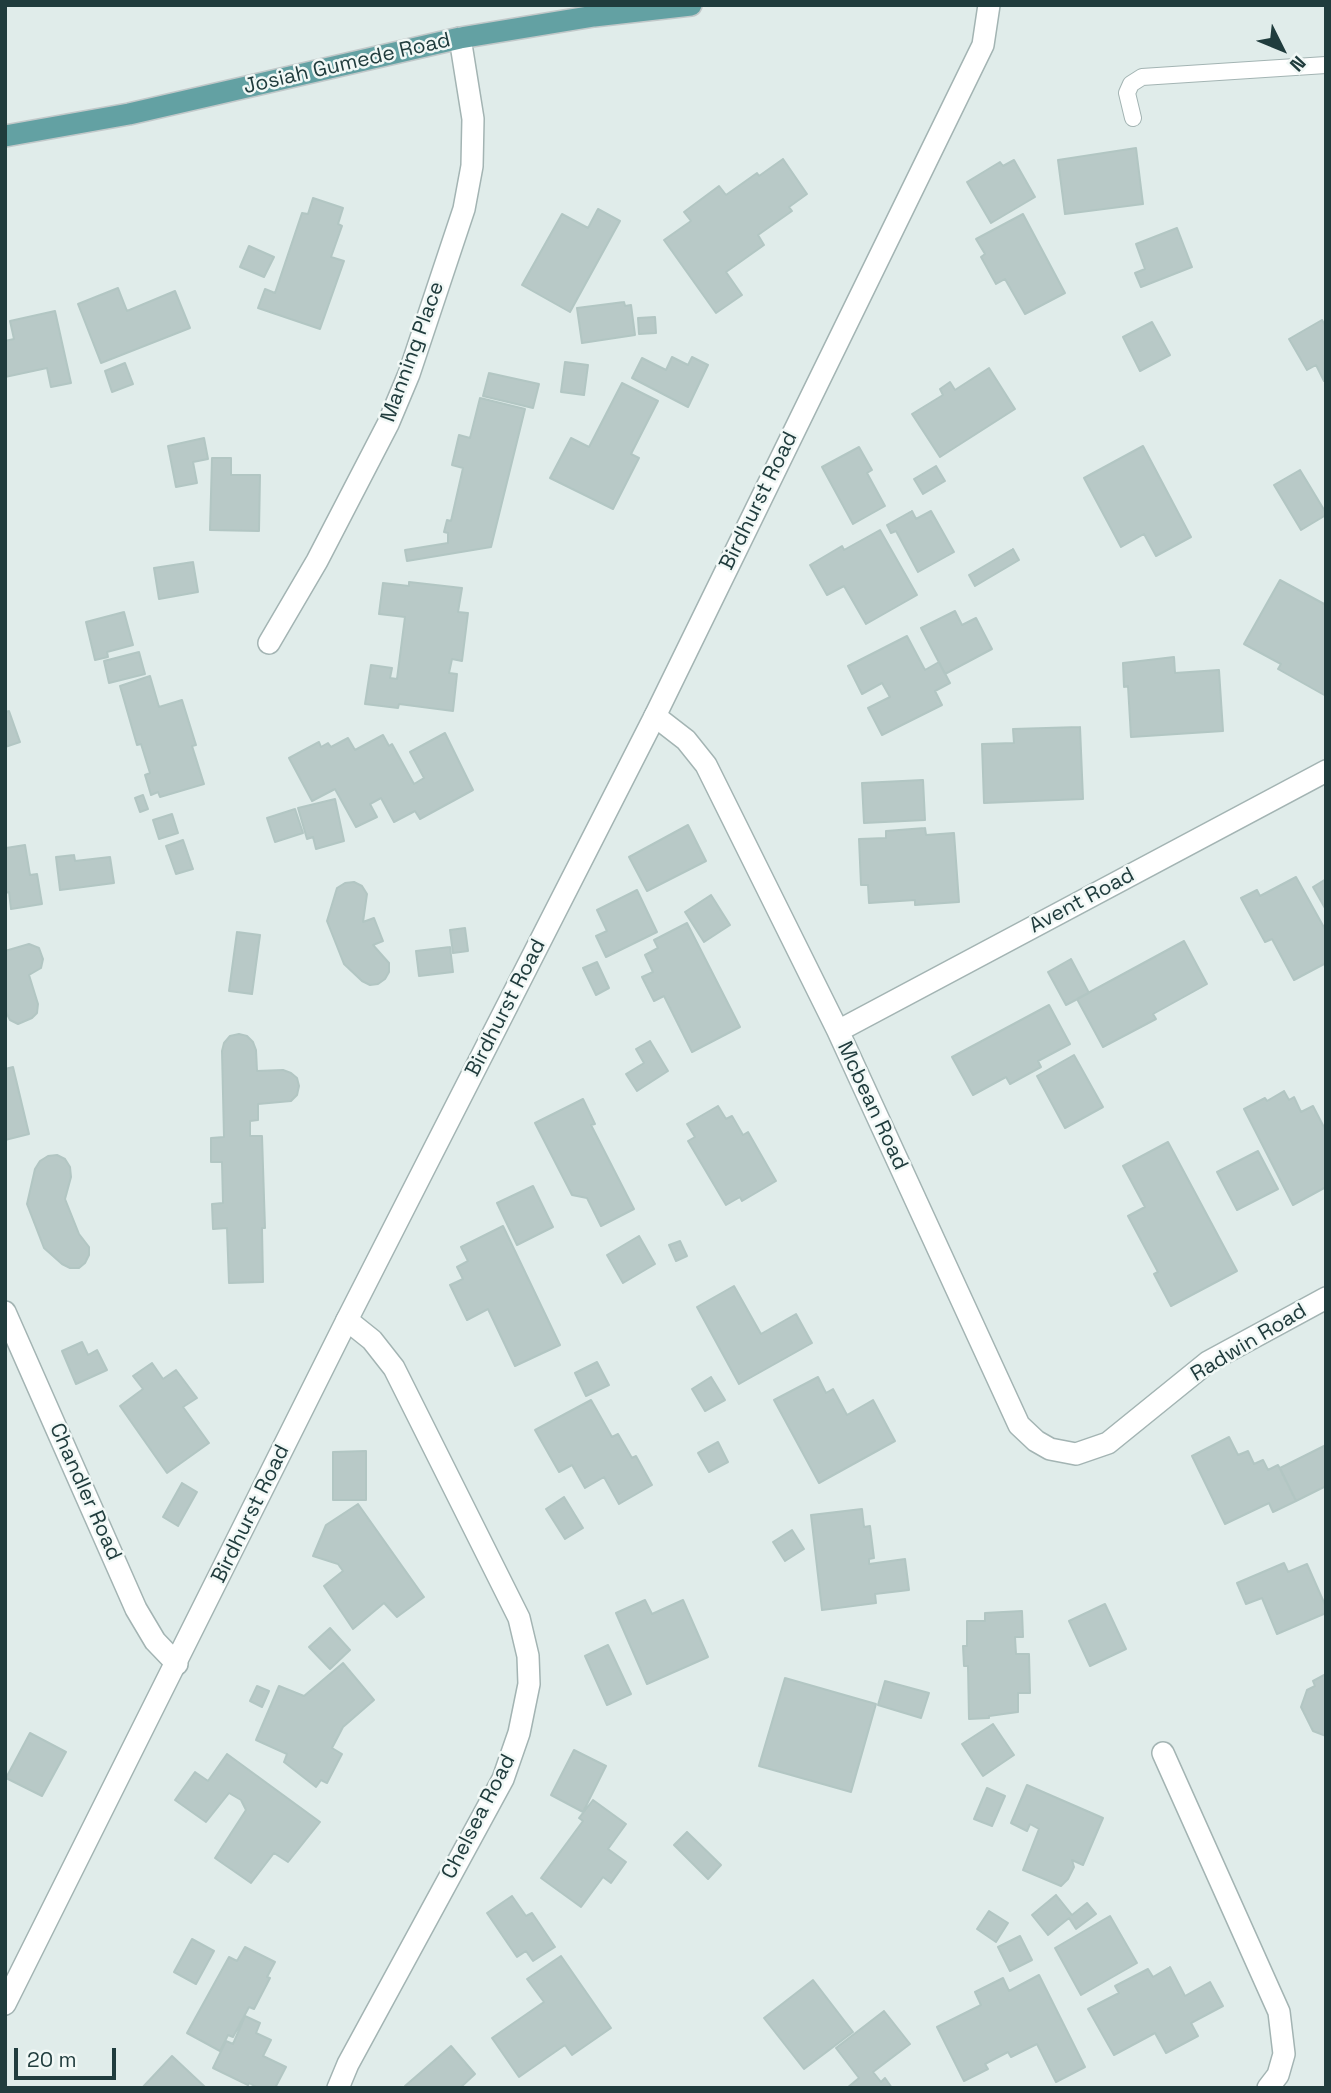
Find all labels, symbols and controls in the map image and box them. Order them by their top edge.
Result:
north arrow [1247,14,1317,84]
street label: Josiah Gumede Road [241,28,453,100]
text: N [1284,50,1311,77]
street label: Manning Place [376,278,450,426]
street label: Birdhurst Road [715,428,803,574]
street label: Avent Road [1025,863,1139,939]
street label: Birdhurst Road [461,935,551,1081]
street label: Mcbean Road [831,1038,913,1174]
street label: Radwin Road [1187,1299,1311,1387]
street label: Chandler Road [44,1420,126,1564]
street label: Birdhurst Road [207,1441,295,1587]
street label: Chelsea Road [437,1750,521,1884]
scale bar [18,2034,119,2078]
text: 20 m [27,2046,77,2073]

